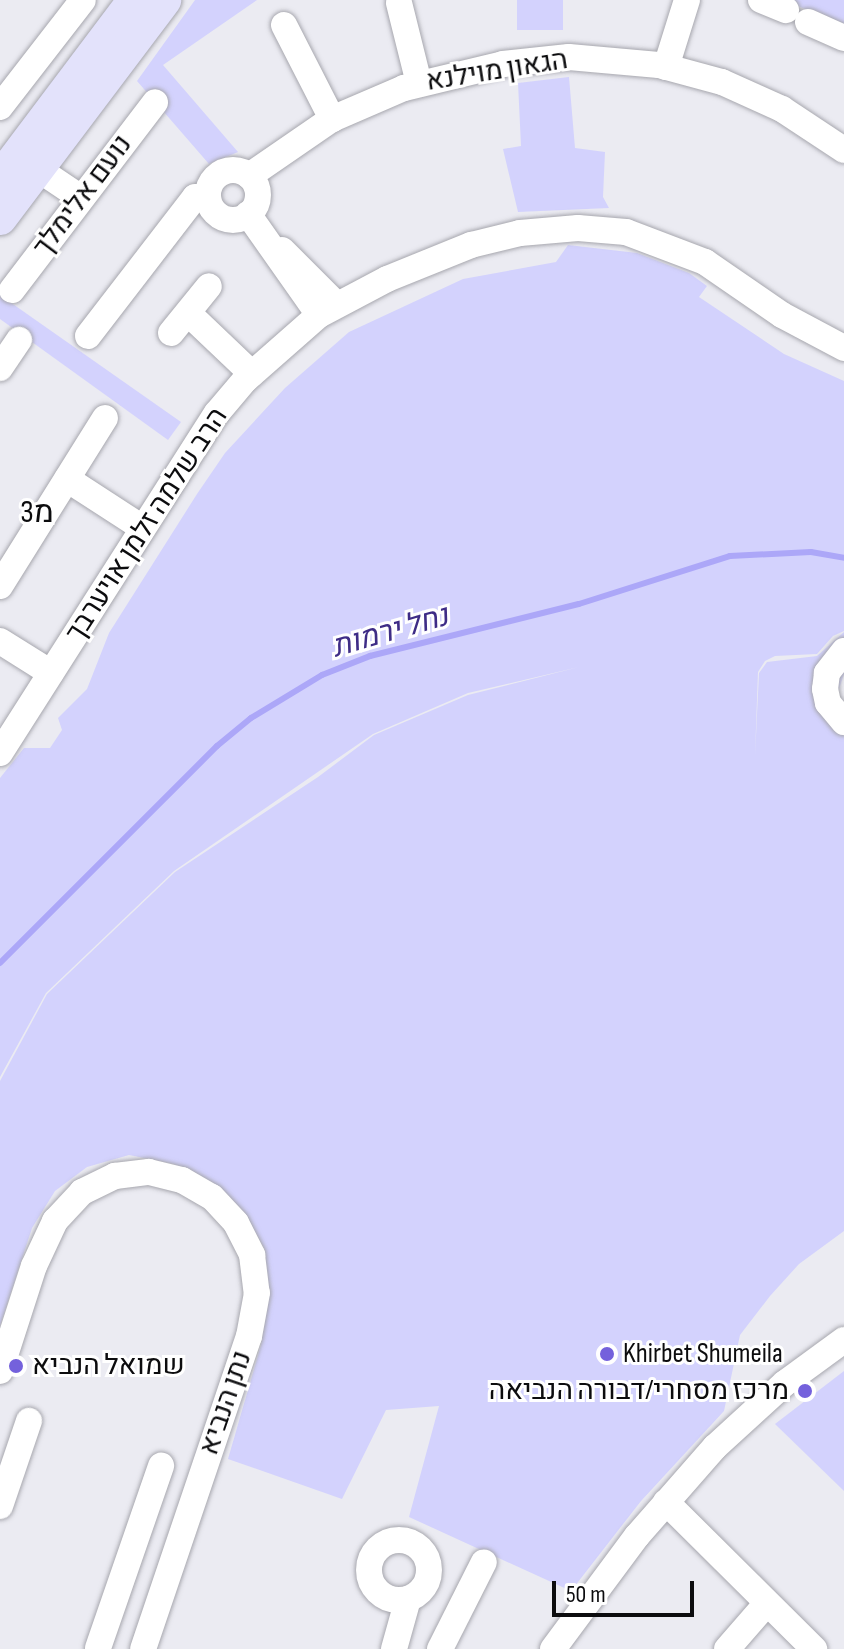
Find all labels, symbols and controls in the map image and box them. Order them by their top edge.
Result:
street label: הגאון מוילנא [424,43,570,99]
street label: נועם אלימלך [26,129,140,263]
street label: הרב שלמה זלמן אויערבך [59,402,235,648]
district label: מ3 [20,494,54,532]
water label: נחל ירמות [328,598,452,666]
place label: Khirbet Shumeila [623,1337,783,1371]
marker: Khirbet Shumeila [598,1345,616,1363]
street label: נתן הנביא [193,1347,259,1459]
place label: שמואל הנביא [32,1349,185,1383]
marker: שמואל הנביא [7,1357,25,1375]
place label: מרכז מסחרי/דבורה הנביאה [489,1374,789,1408]
marker: מרכז מסחרי/דבורה הנביאה [796,1382,814,1400]
scale bar [556,1565,698,1615]
text: 50 m [566,1580,606,1609]

